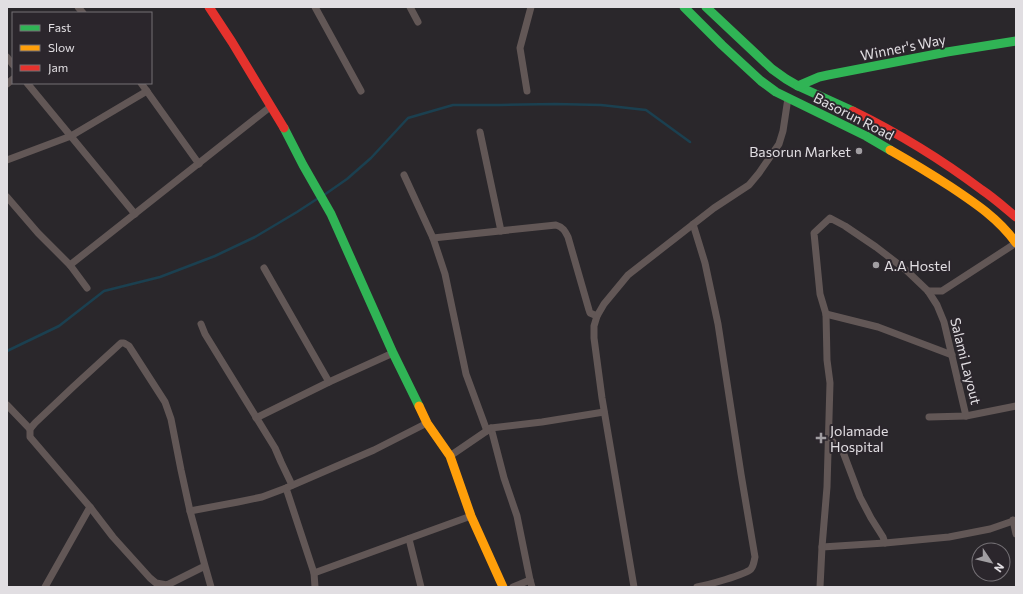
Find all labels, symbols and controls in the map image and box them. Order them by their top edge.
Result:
legend [12,12,152,84]
text: Fast [48,20,71,34]
street label: Winner's Way [859,30,947,64]
text: Slow [48,40,75,54]
text: Jam [48,60,68,75]
street label: Basorun Road [811,88,897,144]
place label: Basorun Market [749,143,851,160]
marker: Basorun Market [854,146,864,156]
place label: A.A Hostel [884,257,951,274]
marker: A.A Hostel [871,260,881,270]
street label: Salami Layout [947,316,985,406]
place label: Jolamade Hospital [830,422,888,455]
marker: Jolamade Hospital [815,432,827,444]
north arrow [971,542,1011,582]
text: N [992,561,1007,575]

